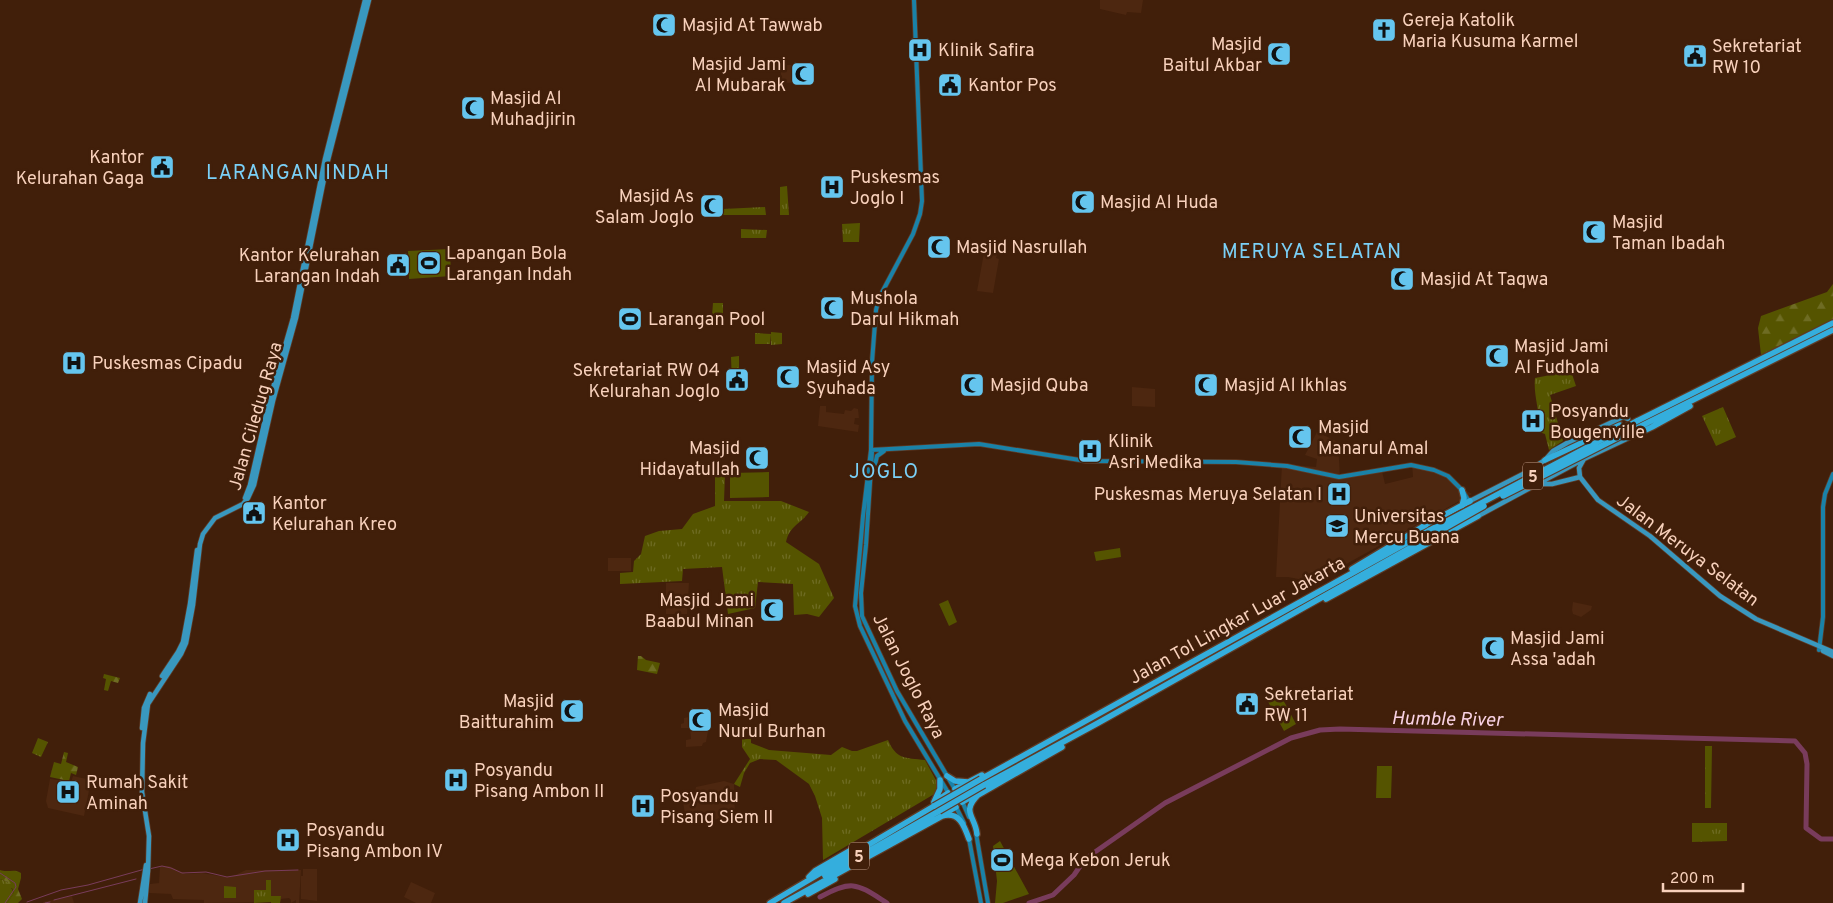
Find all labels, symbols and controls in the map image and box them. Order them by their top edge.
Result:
place label: Gereja Katolik Maria Kusuma Karmel [1402,10,1578,54]
mosque icon: Masjid At Tawwab [651,12,677,38]
place label: Masjid At Tawwab [682,15,823,38]
church icon: Gereja Katolik Maria Kusuma Karmel [1371,17,1397,43]
place label: Masjid Baitul Akbar [1162,34,1262,78]
place label: Sekretariat RW 10 [1712,36,1802,80]
hospital icon: Klinik Safira [907,37,933,63]
place label: Klinik Safira [938,40,1035,63]
mosque icon: Masjid Baitul Akbar [1266,41,1292,67]
public building icon: Sekretariat RW 10 [1682,43,1708,69]
place label: Masjid Jami Al Mubarak [691,54,786,98]
mosque icon: Masjid Jami Al Mubarak [790,61,816,87]
public building icon: Kantor Pos [937,72,963,98]
place label: Kantor Pos [968,75,1057,98]
place label: Masjid Al Muhadjirin [490,88,576,132]
mosque icon: Masjid Al Muhadjirin [460,95,486,121]
place label: Kantor Kelurahan Gaga [16,147,144,191]
public building icon: Kantor Kelurahan Gaga [149,154,175,180]
district label: LARANGAN INDAH [206,161,390,187]
place label: Puskesmas Joglo I [850,167,940,211]
hospital icon: Puskesmas Joglo I [819,174,845,200]
place label: Masjid As Salam Joglo [595,186,694,230]
mosque icon: Masjid Al Huda [1070,189,1096,215]
place label: Masjid Al Huda [1100,192,1218,215]
mosque icon: Masjid As Salam Joglo [699,193,725,219]
place label: Masjid Taman Ibadah [1612,212,1725,256]
mosque icon: Masjid Taman Ibadah [1581,219,1607,245]
mosque icon: Masjid Nasrullah [926,234,952,260]
place label: Masjid Nasrullah [956,237,1087,260]
district label: MERUYA SELATAN [1222,240,1402,266]
place label: Lapangan Bola Larangan Indah [446,243,572,287]
place label: Kantor Kelurahan Larangan Indah [239,245,380,289]
sports icon: Lapangan Bola Larangan Indah [416,250,442,276]
public building icon: Kantor Kelurahan Larangan Indah [385,252,411,278]
mosque icon: Masjid At Taqwa [1389,266,1415,292]
place label: Masjid At Taqwa [1420,269,1548,292]
place label: Mushola Darul Hikmah [850,288,959,332]
mosque icon: Mushola Darul Hikmah [819,295,845,321]
sports icon: Larangan Pool [617,306,643,332]
place label: Larangan Pool [648,309,765,332]
place label: Masjid Jami Al Fudhola [1514,336,1609,380]
street label: Jalan Ciledug Raya [224,340,289,493]
mosque icon: Masjid Jami Al Fudhola [1484,343,1510,369]
hospital icon: Puskesmas Cipadu [61,350,87,376]
place label: Puskesmas Cipadu [92,353,243,376]
place label: Masjid Asy Syuhada [806,357,890,401]
place label: Sekretariat RW 04 Kelurahan Joglo [573,360,720,404]
mosque icon: Masjid Asy Syuhada [775,364,801,390]
public building icon: Sekretariat RW 04 Kelurahan Joglo [724,367,750,393]
mosque icon: Masjid Quba [959,372,985,398]
mosque icon: Masjid Al Ikhlas [1193,372,1219,398]
place label: Masjid Quba [990,375,1088,398]
place label: Masjid Al Ikhlas [1224,375,1347,398]
place label: Posyandu Bougenville [1550,401,1645,445]
hospital icon: Posyandu Bougenville [1520,408,1546,434]
place label: Masjid Manarul Amal [1318,417,1429,461]
mosque icon: Masjid Manarul Amal [1287,424,1313,450]
place label: Klinik Asri Medika [1108,431,1202,475]
place label: Masjid Hidayatullah [639,438,740,482]
hospital icon: Klinik Asri Medika [1077,438,1103,464]
mosque icon: Masjid Hidayatullah [744,445,770,471]
district label: JOGLO [849,460,919,486]
road number: 5 [1523,462,1543,490]
hospital icon: Puskesmas Meruya Selatan I [1326,481,1352,507]
place label: Puskesmas Meruya Selatan I [1094,484,1322,507]
street label: Jalan Meruya Selatan [1611,490,1763,612]
place label: Kantor Kelurahan Kreo [272,493,397,537]
public building icon: Kantor Kelurahan Kreo [241,500,267,526]
place label: Universitas Mercu Buana [1354,506,1460,550]
school or university icon: Universitas Mercu Buana [1324,513,1350,539]
street label: Jalan Tol Lingkar Luar Jakarta [1126,552,1350,690]
place label: Masjid Jami Baabul Minan [645,590,754,634]
mosque icon: Masjid Jami Baabul Minan [759,597,785,623]
street label: Jalan Joglo Raya [866,610,949,743]
place label: Masjid Jami Assa 'adah [1510,628,1605,672]
mosque icon: Masjid Jami Assa 'adah [1480,635,1506,661]
place label: Sekretariat RW 11 [1264,684,1354,728]
place label: Masjid Baitturahim [459,691,554,735]
public building icon: Sekretariat RW 11 [1234,691,1260,717]
mosque icon: Masjid Baitturahim [559,698,585,724]
place label: Masjid Nurul Burhan [718,700,826,744]
mosque icon: Masjid Nurul Burhan [687,707,713,733]
water label: Humble River [1391,707,1504,733]
place label: Posyandu Pisang Ambon II [474,760,604,804]
hospital icon: Posyandu Pisang Ambon II [443,767,469,793]
place label: Rumah Sakit Aminah [86,772,188,816]
hospital icon: Rumah Sakit Aminah [55,779,81,805]
place label: Posyandu Pisang Siem II [660,786,773,830]
hospital icon: Posyandu Pisang Siem II [630,793,656,819]
place label: Posyandu Pisang Ambon IV [306,820,443,864]
hospital icon: Posyandu Pisang Ambon IV [275,827,301,853]
road number: 5 [849,842,869,869]
sports icon: Mega Kebon Jeruk [989,847,1015,873]
place label: Mega Kebon Jeruk [1020,850,1171,873]
scale bar [1663,860,1743,892]
text: 200 m [1670,870,1715,889]

